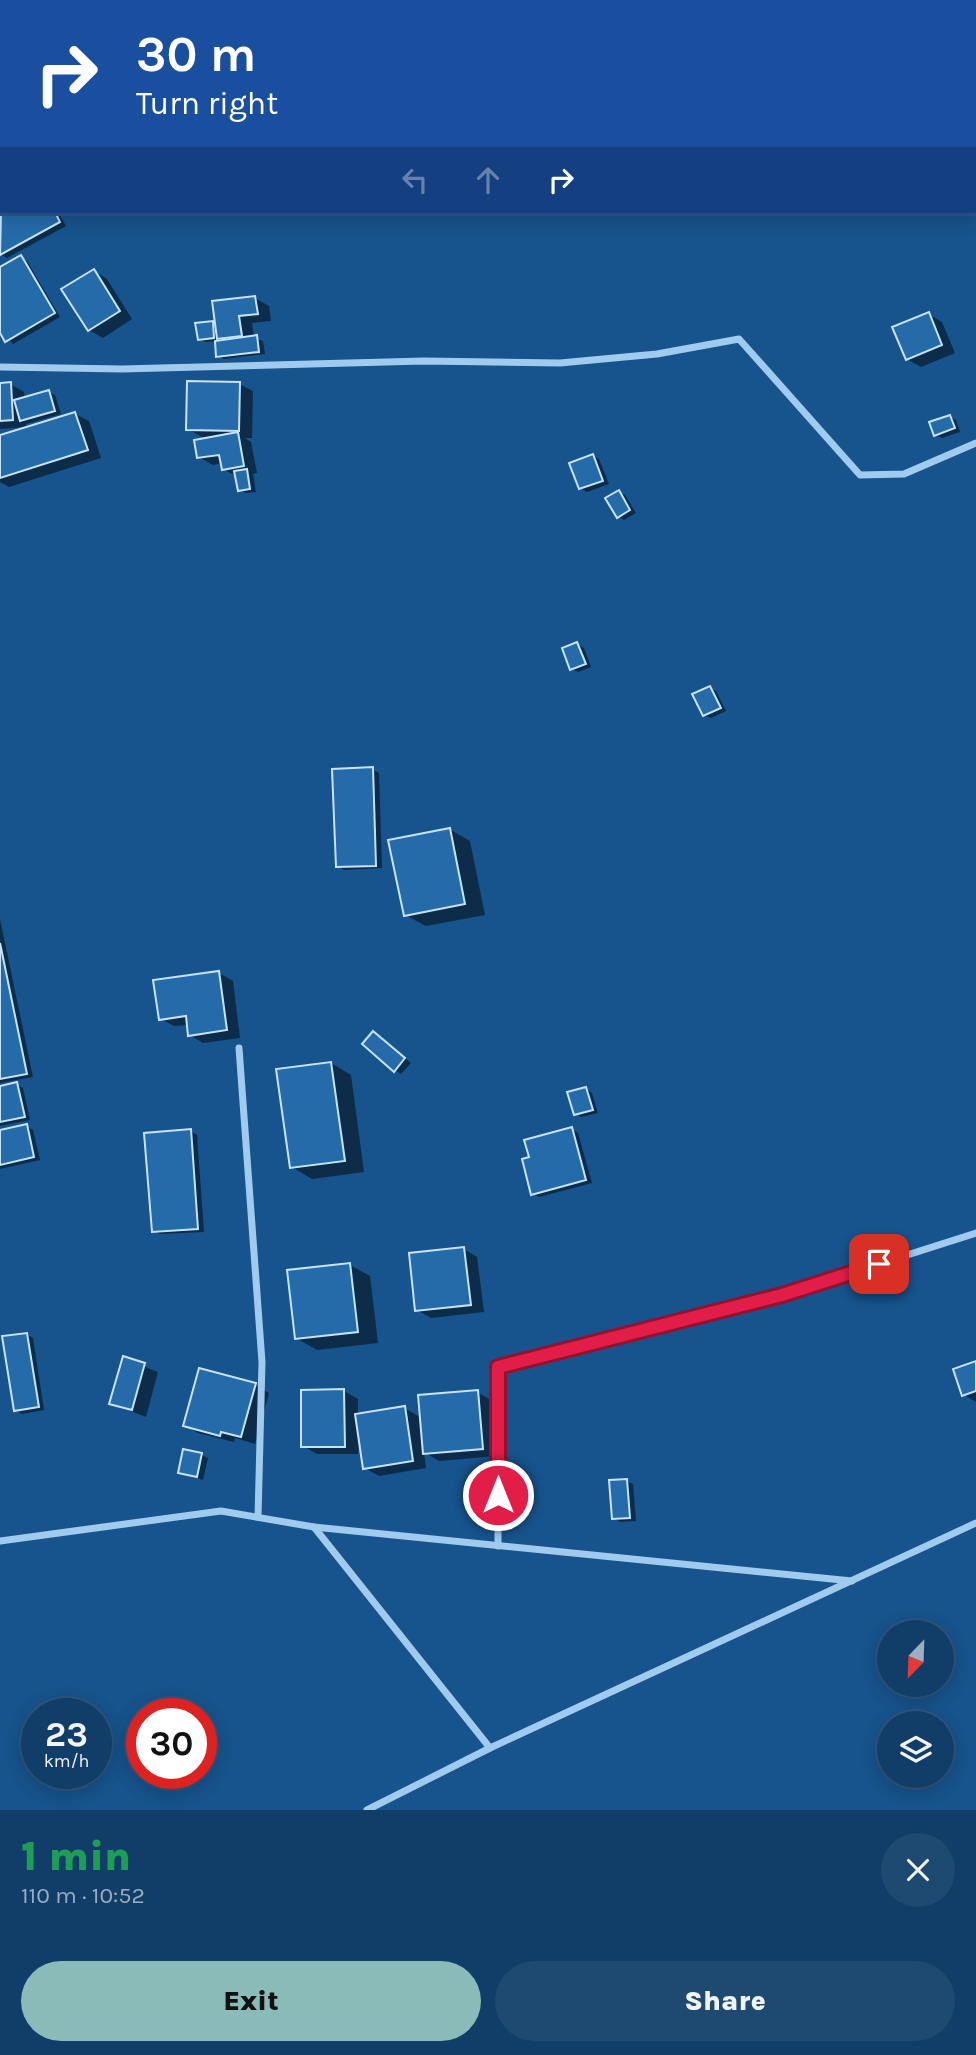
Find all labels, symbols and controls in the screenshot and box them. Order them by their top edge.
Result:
text: 30 m [136,26,256,83]
icon: right [21,28,112,119]
text: Turn right [136,85,278,122]
icon: left [396,161,434,199]
icon: ahead [469,161,507,199]
icon: right [542,161,580,199]
pin [849,1234,909,1294]
icon: arrive [860,1245,898,1283]
position arrow [461,1458,535,1532]
north arrow [877,1620,954,1698]
map controls [877,1620,954,1788]
speed limit sign: 30 [126,1698,217,1789]
button: layers [877,1711,954,1788]
text: 23 [45,1714,88,1755]
text: km/h [44,1750,89,1772]
text: 1 min [21,1831,131,1881]
button: close [881,1833,955,1907]
text: 110 m · 10:52 [21,1882,145,1909]
button: Exit [21,1961,481,2041]
button: Share [495,1961,955,2041]

